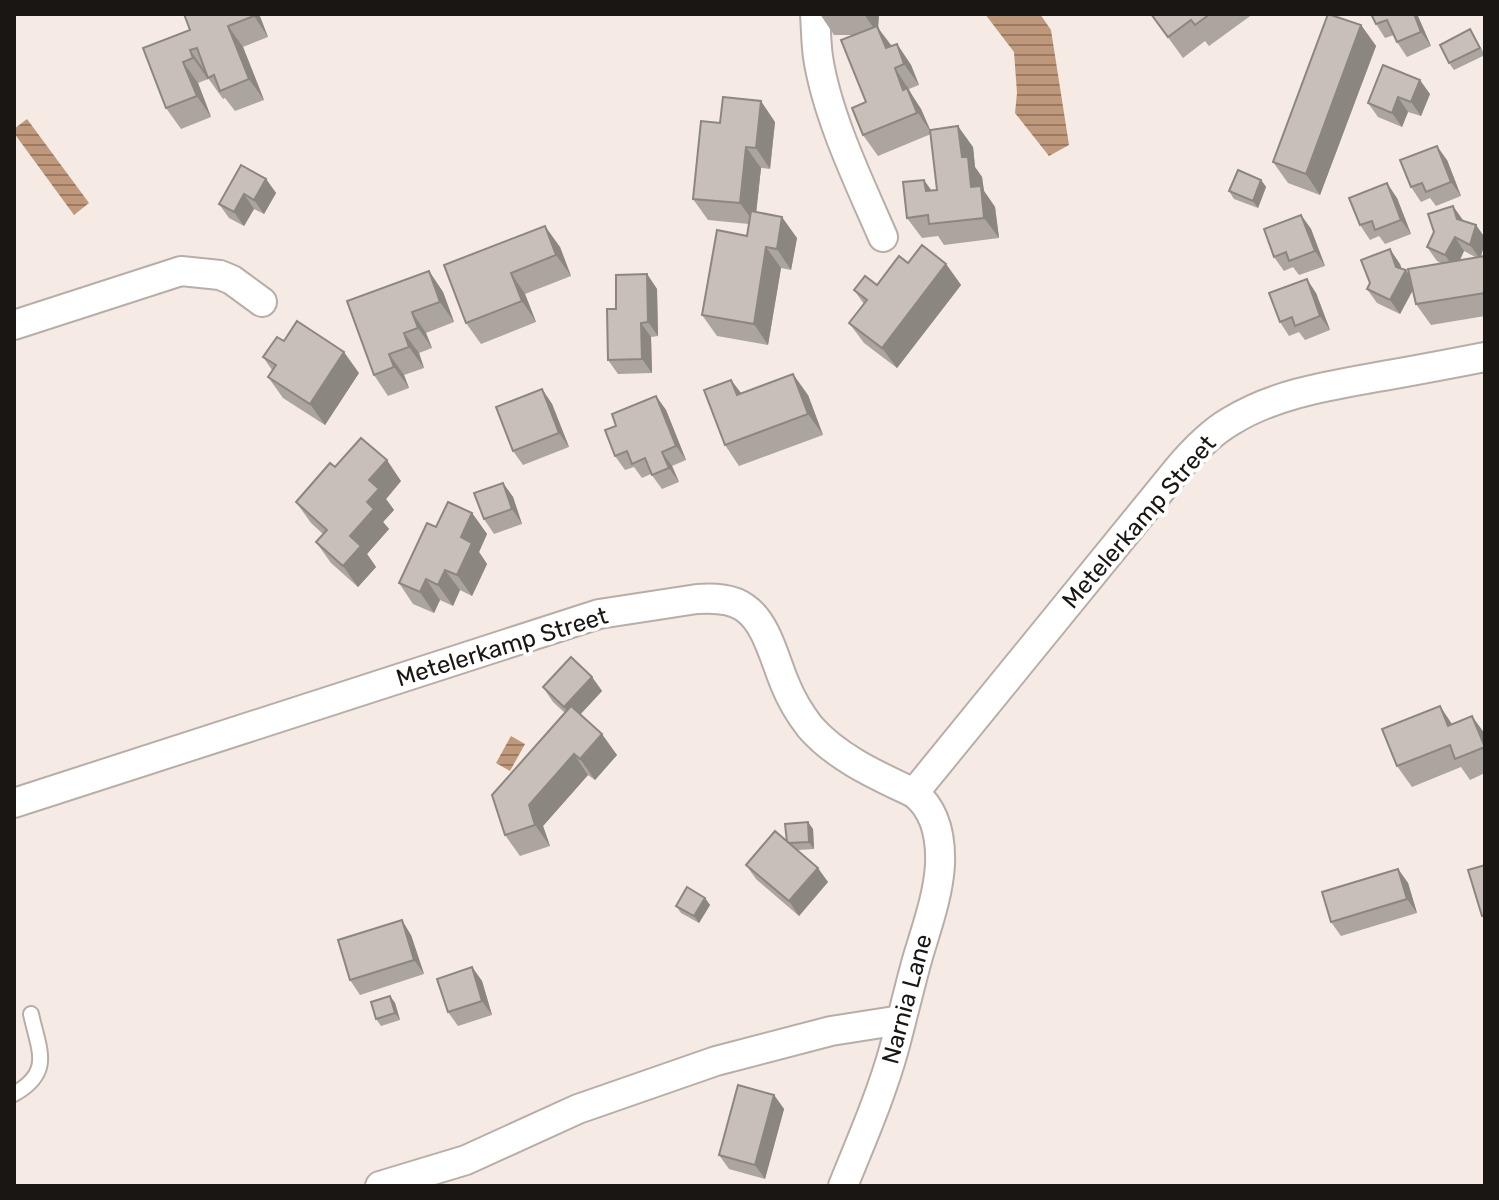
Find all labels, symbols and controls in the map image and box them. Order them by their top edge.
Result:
street label: Metelerkamp Street [1056,430,1222,614]
street label: Metelerkamp Street [393,601,611,693]
street label: Narnia Lane [876,931,938,1067]

